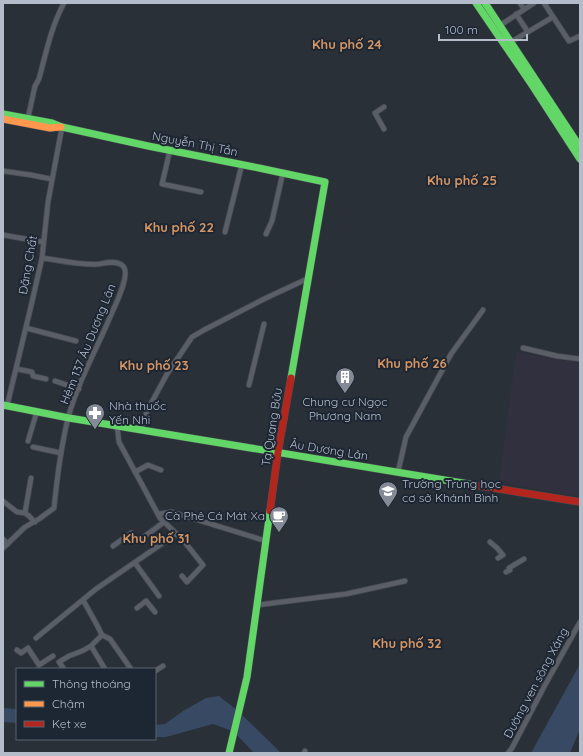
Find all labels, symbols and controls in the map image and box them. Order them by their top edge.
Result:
scale bar [439,16,527,42]
text: 100 m [445,22,478,37]
district label: Khu phố 24 [312,36,382,52]
street label: Nguyễn Thị Tần [151,128,239,159]
district label: Khu phố 25 [427,172,497,188]
district label: Khu phố 22 [144,219,214,235]
street label: Đặng Chất [15,234,40,296]
street label: Hẻm 137 Âu Dương Lân [56,281,119,406]
district label: Khu phố 26 [377,355,447,371]
district label: Khu phố 23 [119,357,189,373]
building icon: Chung cư Ngọc Phương Nam [334,366,356,394]
street label: Tạ Quang Bửu [258,387,285,467]
place label: Chung cư Ngọc Phương Nam [302,394,388,423]
place label: Nhà thuốc Yến Nhi [109,398,166,427]
pharmacy icon: Nhà thuốc Yến Nhi [84,402,106,430]
street label: Âu Dương Lân [289,436,369,463]
place label: Trường Trung học cơ sở Khánh Bình [402,476,501,505]
school or university icon: Trường Trung học cơ sở Khánh Bình [377,480,399,508]
cafe icon: Cà Phê Cá Mát Xa [268,505,290,533]
place label: Cà Phê Cá Mát Xa [165,508,265,523]
district label: Khu phố 31 [123,530,189,546]
street label: Đường ven sông Xáng [500,625,571,741]
district label: Khu phố 32 [372,635,442,651]
legend [16,668,156,740]
text: Thông thoáng [52,676,131,691]
text: Chậm [52,696,85,711]
text: Kẹt xe [52,716,87,731]

